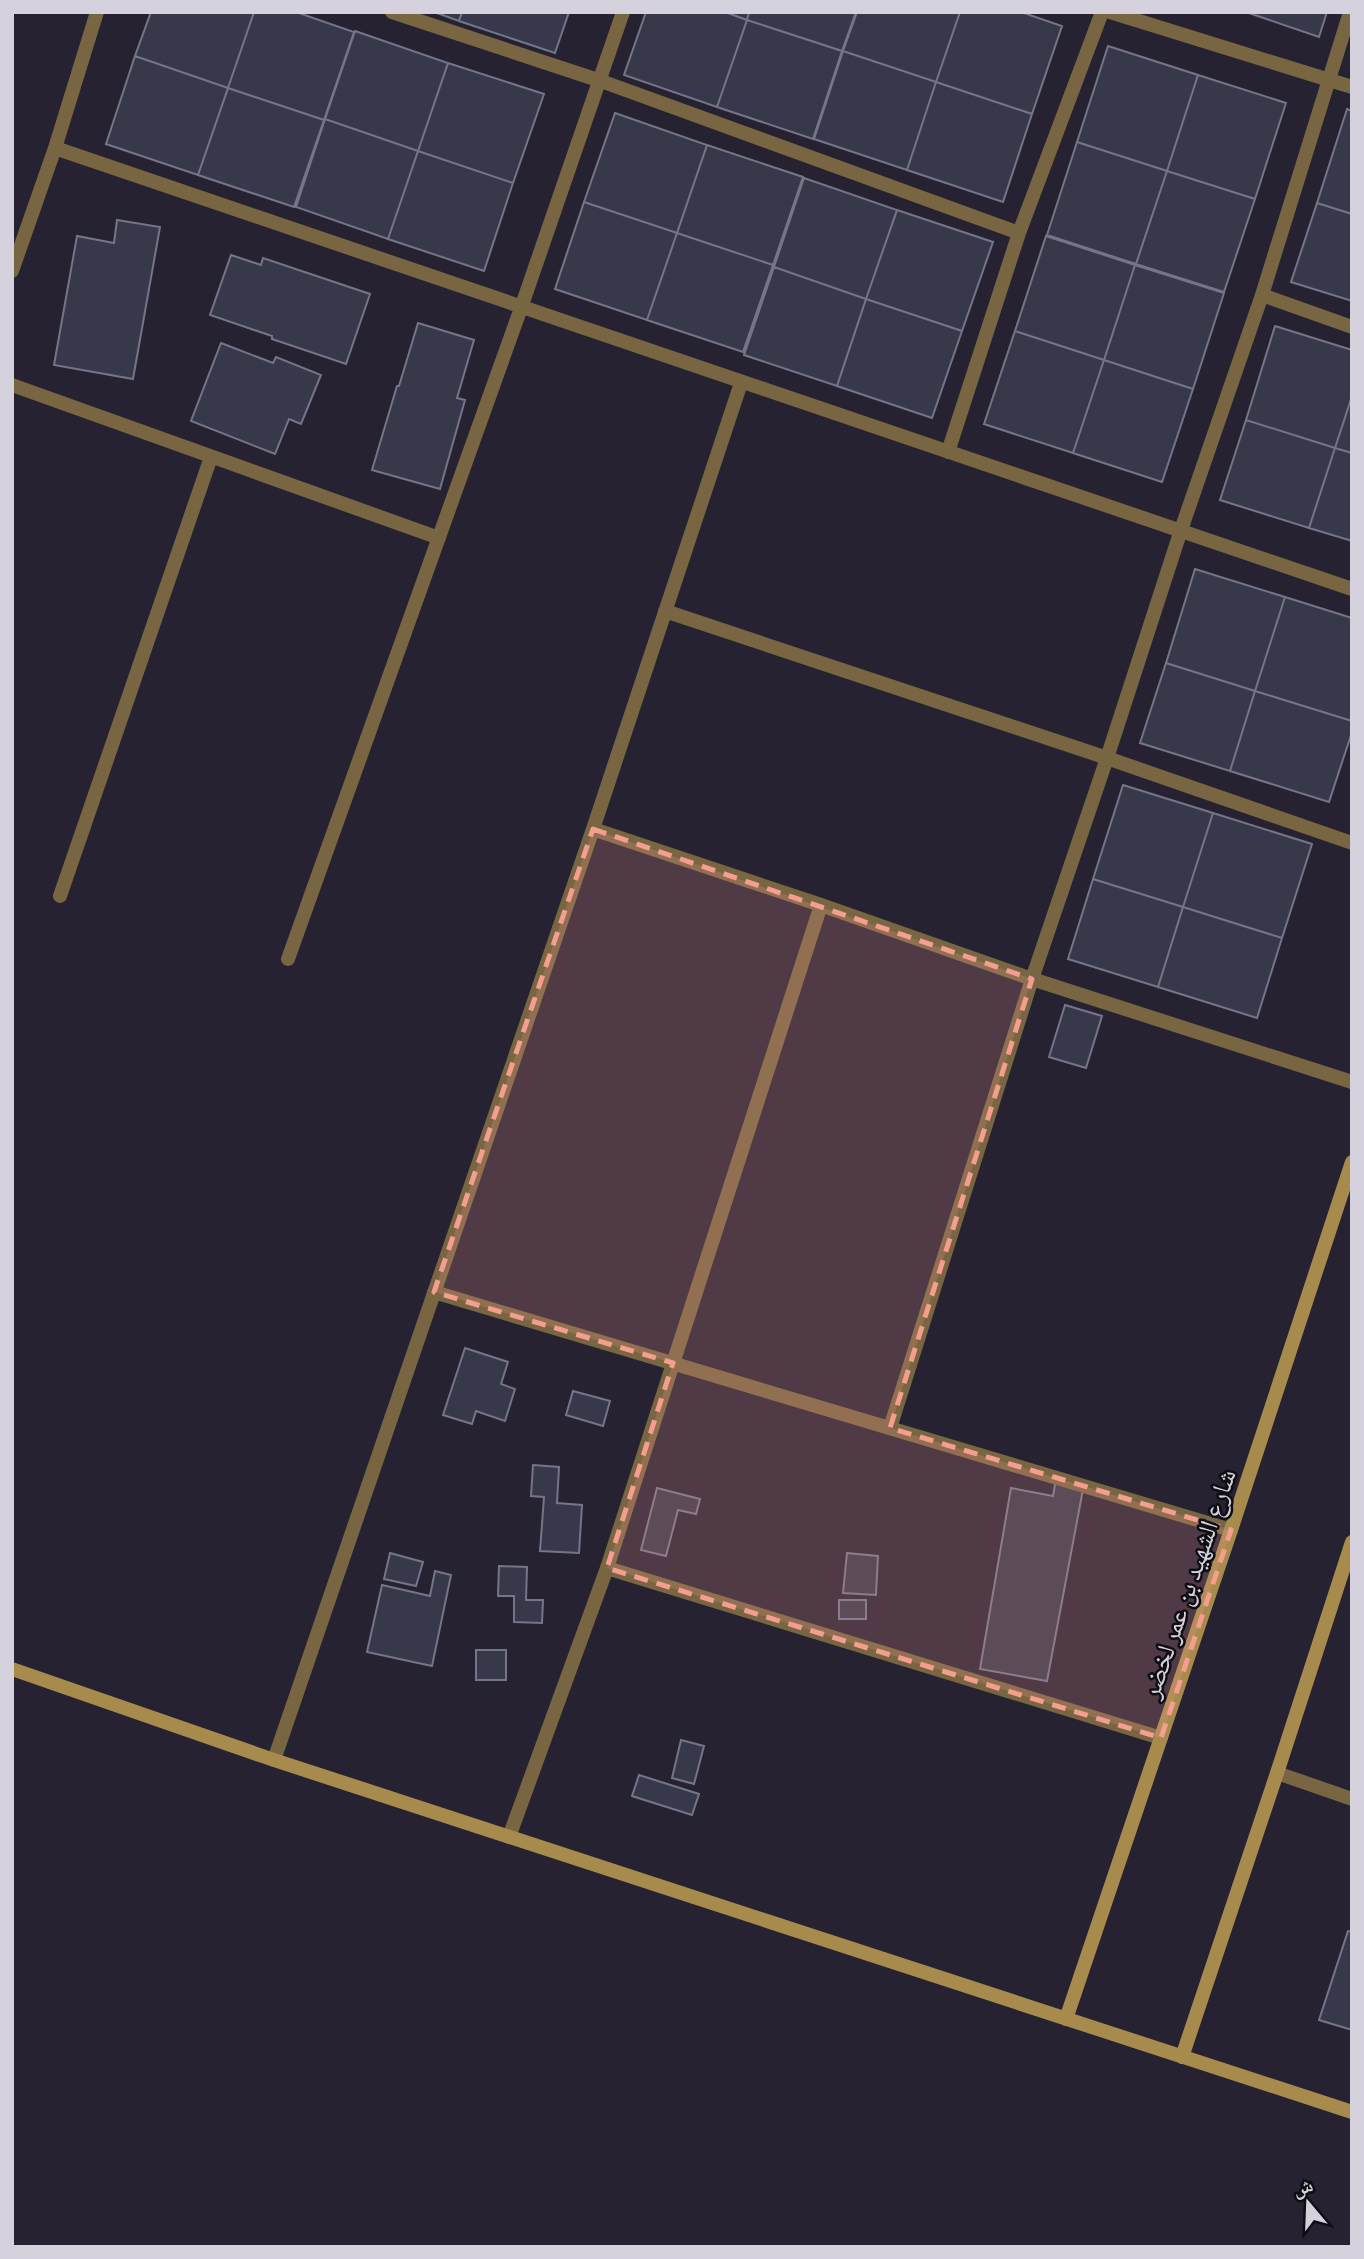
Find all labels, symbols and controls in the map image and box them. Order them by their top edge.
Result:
street label: شارع الشهيد بن عمر لخضر [1133,1464,1243,1703]
north arrow [1273,2168,1343,2238]
text: ش [1289,2172,1316,2202]

